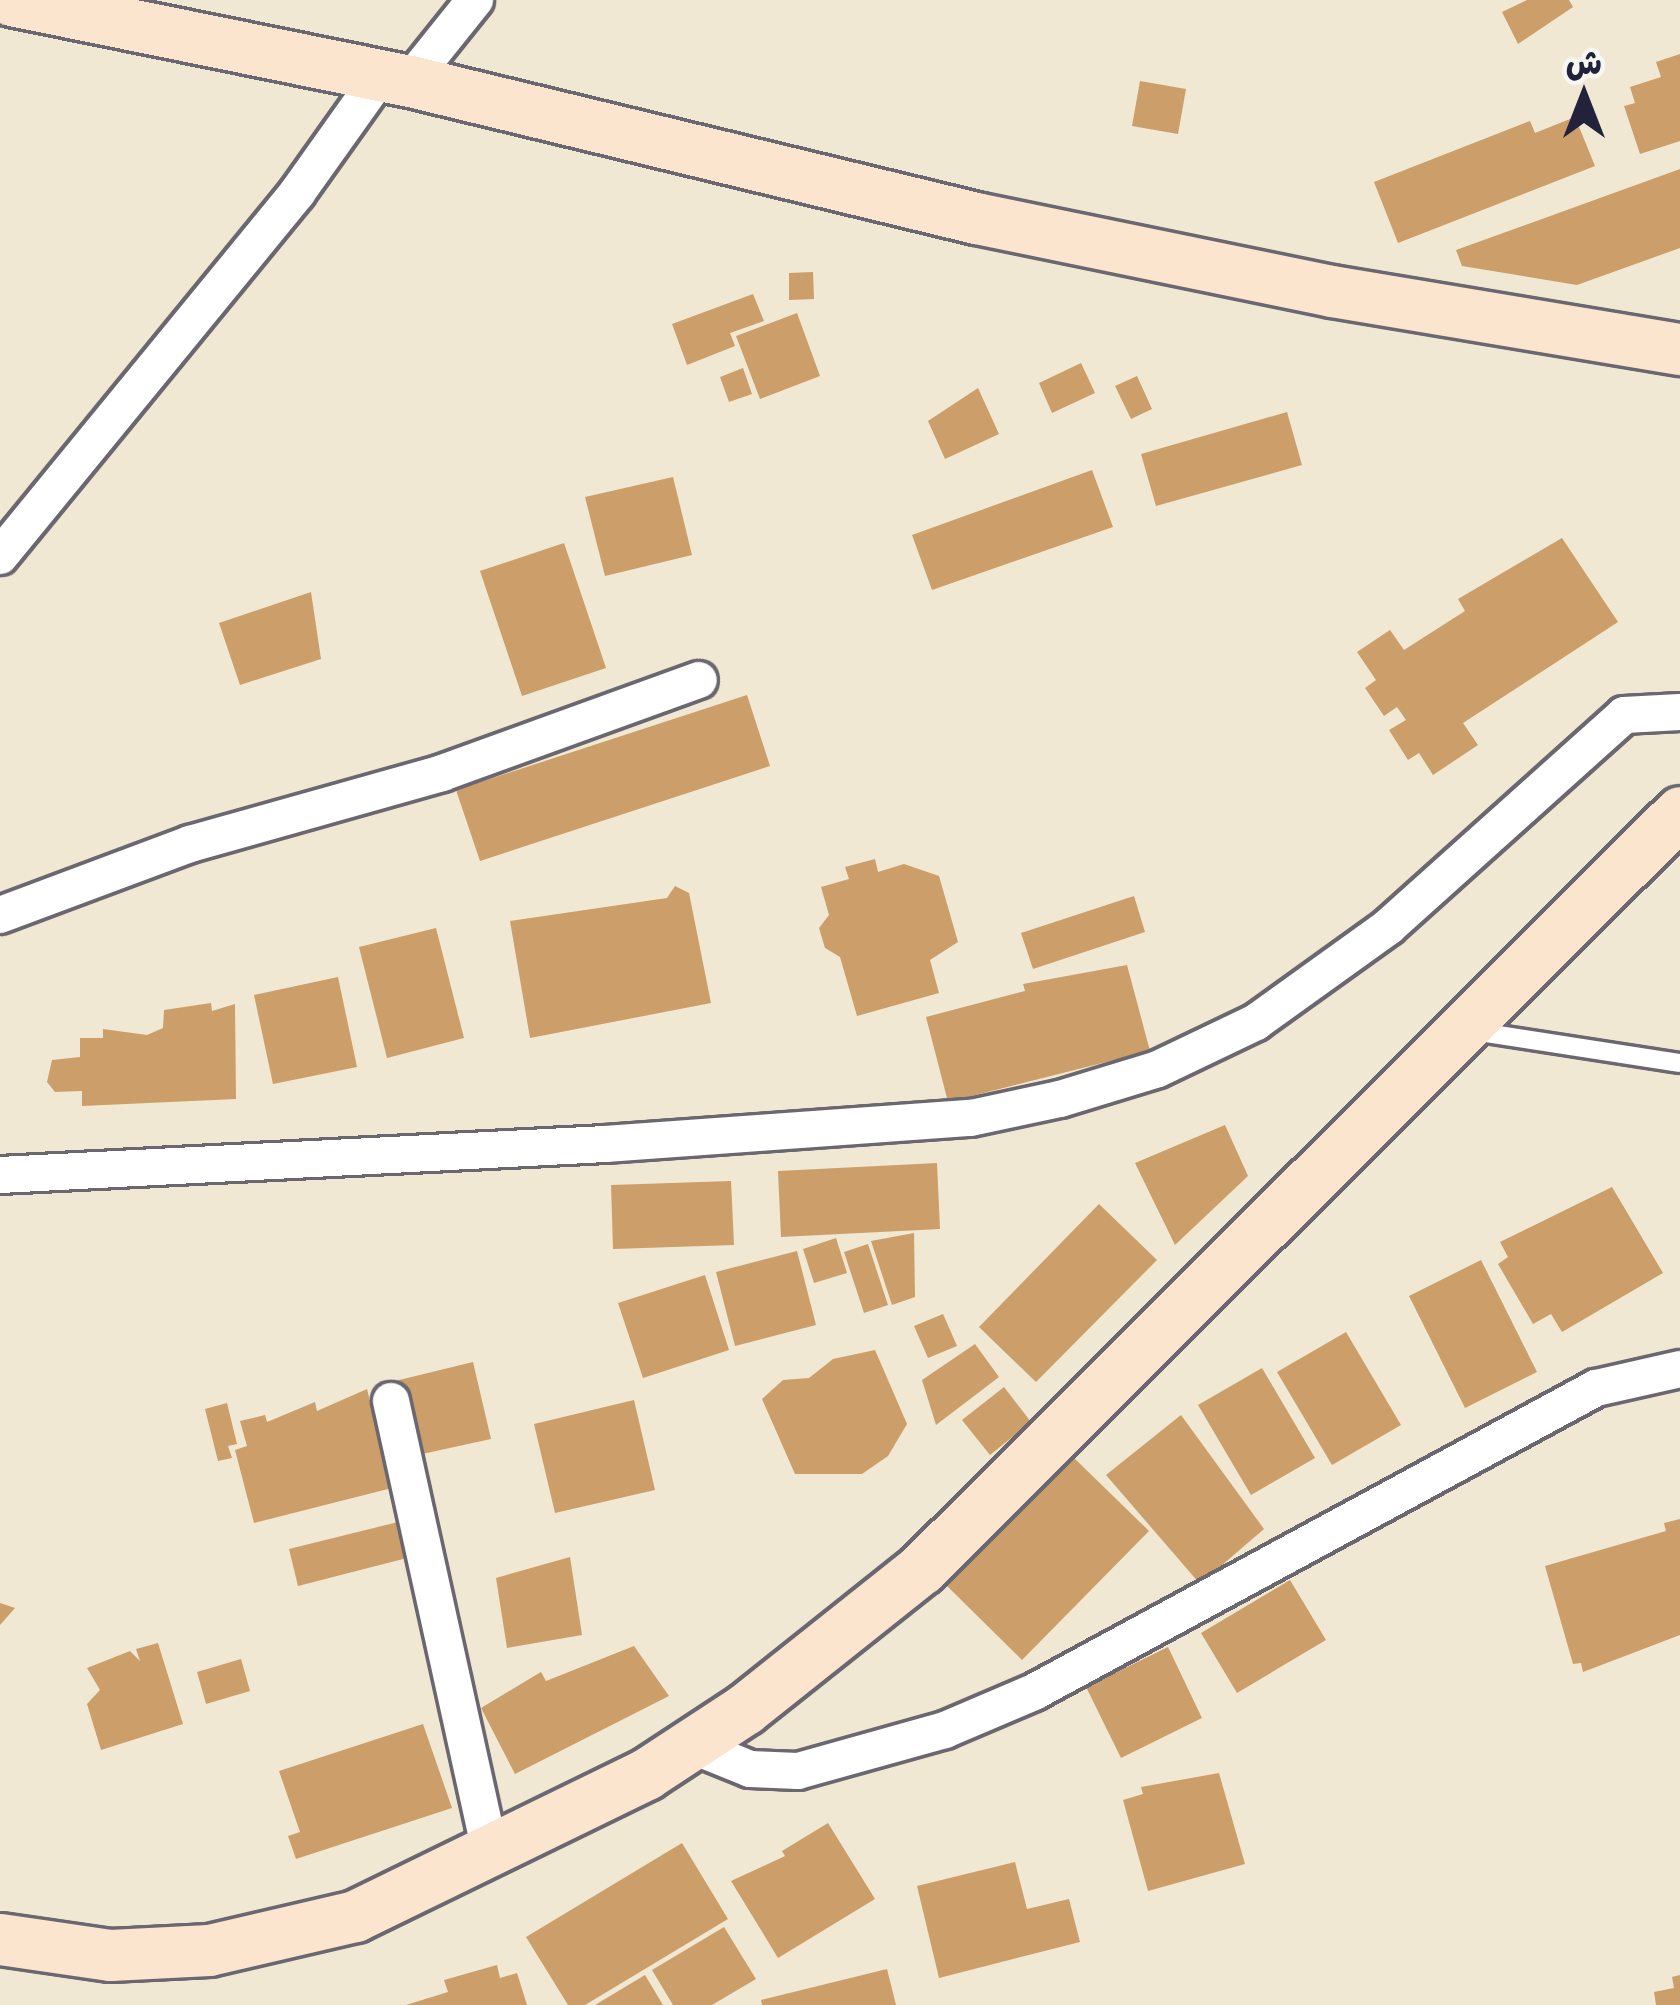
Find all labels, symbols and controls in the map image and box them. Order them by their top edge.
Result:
text: ش [1566,35,1602,85]
north arrow [1524,36,1644,156]

